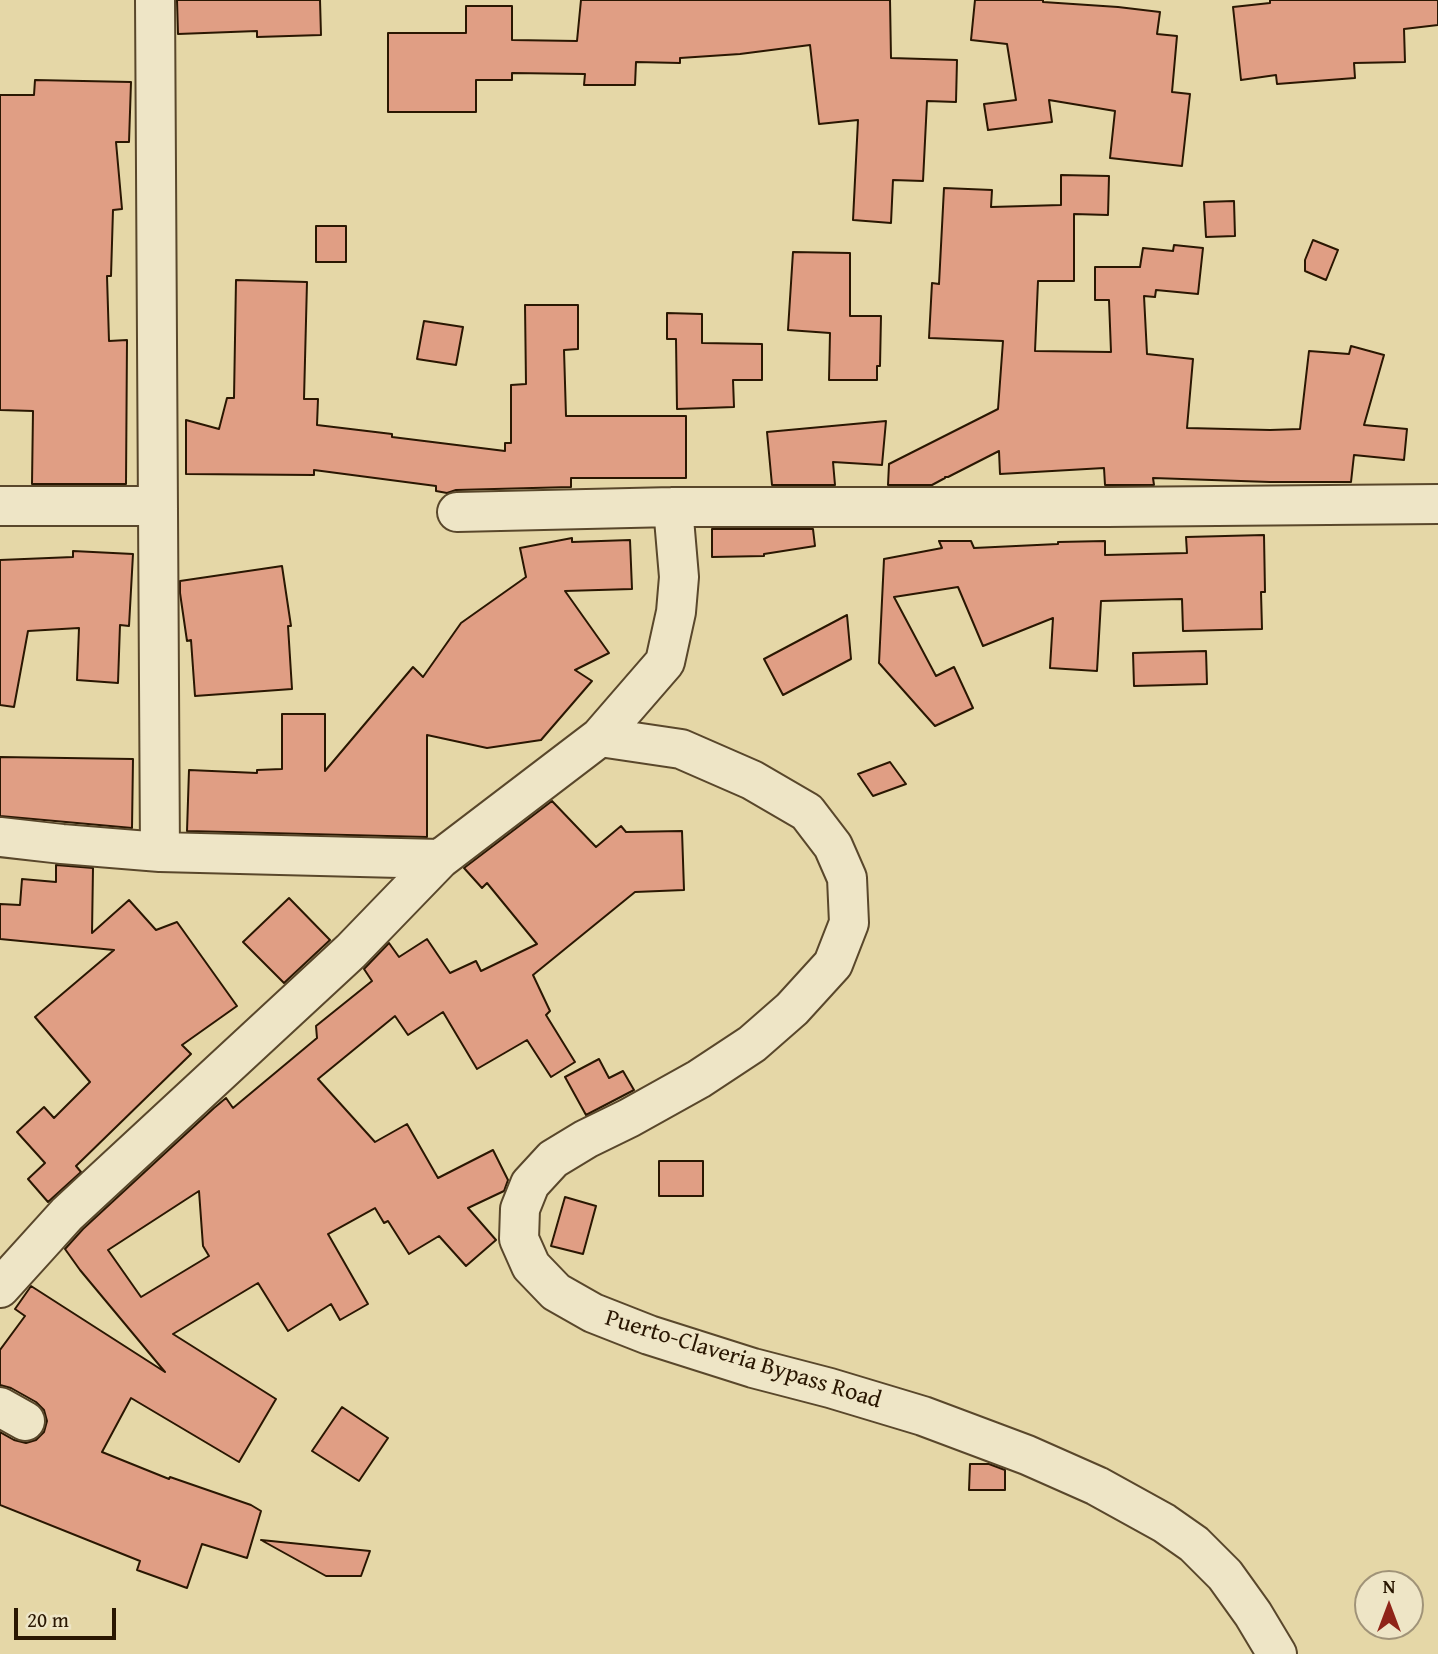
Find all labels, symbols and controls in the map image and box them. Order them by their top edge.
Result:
street label: Puerto-Claveria Bypass Road [602,1304,884,1416]
north arrow [1354,1570,1424,1640]
text: N [1383,1572,1395,1600]
scale bar [18,1594,119,1638]
text: 20 m [27,1604,69,1635]

